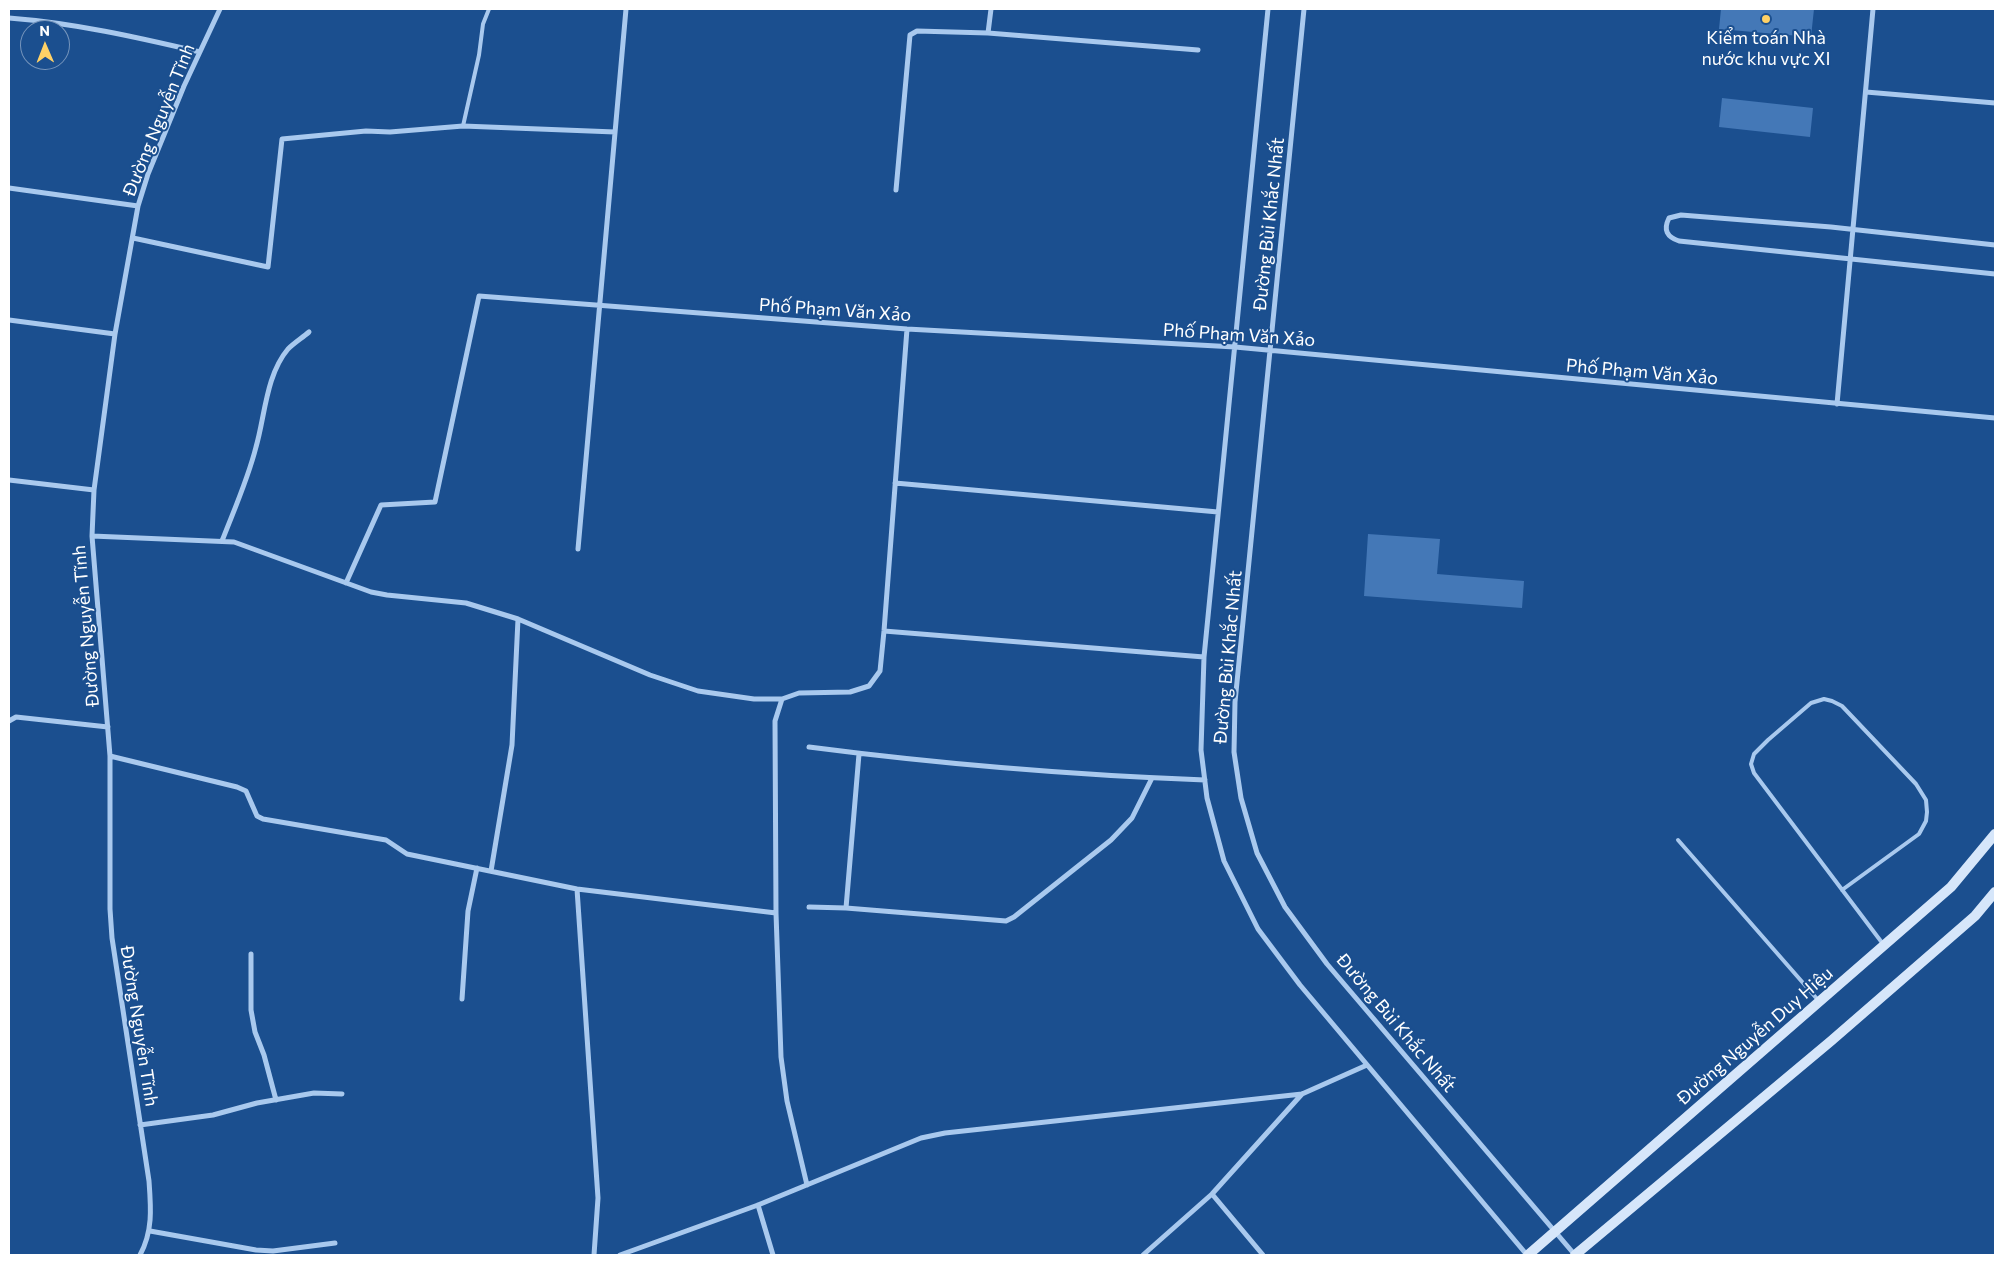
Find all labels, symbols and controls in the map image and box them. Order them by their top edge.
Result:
marker: Kiểm toán Nhà nước khu vực XI [1760,13,1772,25]
north arrow [20,20,70,70]
text: N [39,22,50,39]
place label: Kiểm toán Nhà nước khu vực XI [1701,27,1831,70]
street label: Đường Nguyễn Tĩnh [119,41,199,199]
street label: Đường Bùi Khắc Nhất [1249,136,1289,312]
street label: Phố Phạm Văn Xảo [758,294,912,326]
street label: Phố Phạm Văn Xảo [1162,319,1316,351]
street label: Phố Phạm Văn Xảo [1565,355,1719,389]
street label: Đường Nguyễn Tĩnh [68,544,104,708]
street label: Đường Bùi Khắc Nhất [1210,569,1246,745]
street label: Đường Nguyễn Tĩnh [116,944,162,1108]
street label: Đường Bùi Khắc Nhất [1332,949,1460,1097]
street label: Đường Nguyễn Duy Hiệu [1673,963,1837,1109]

